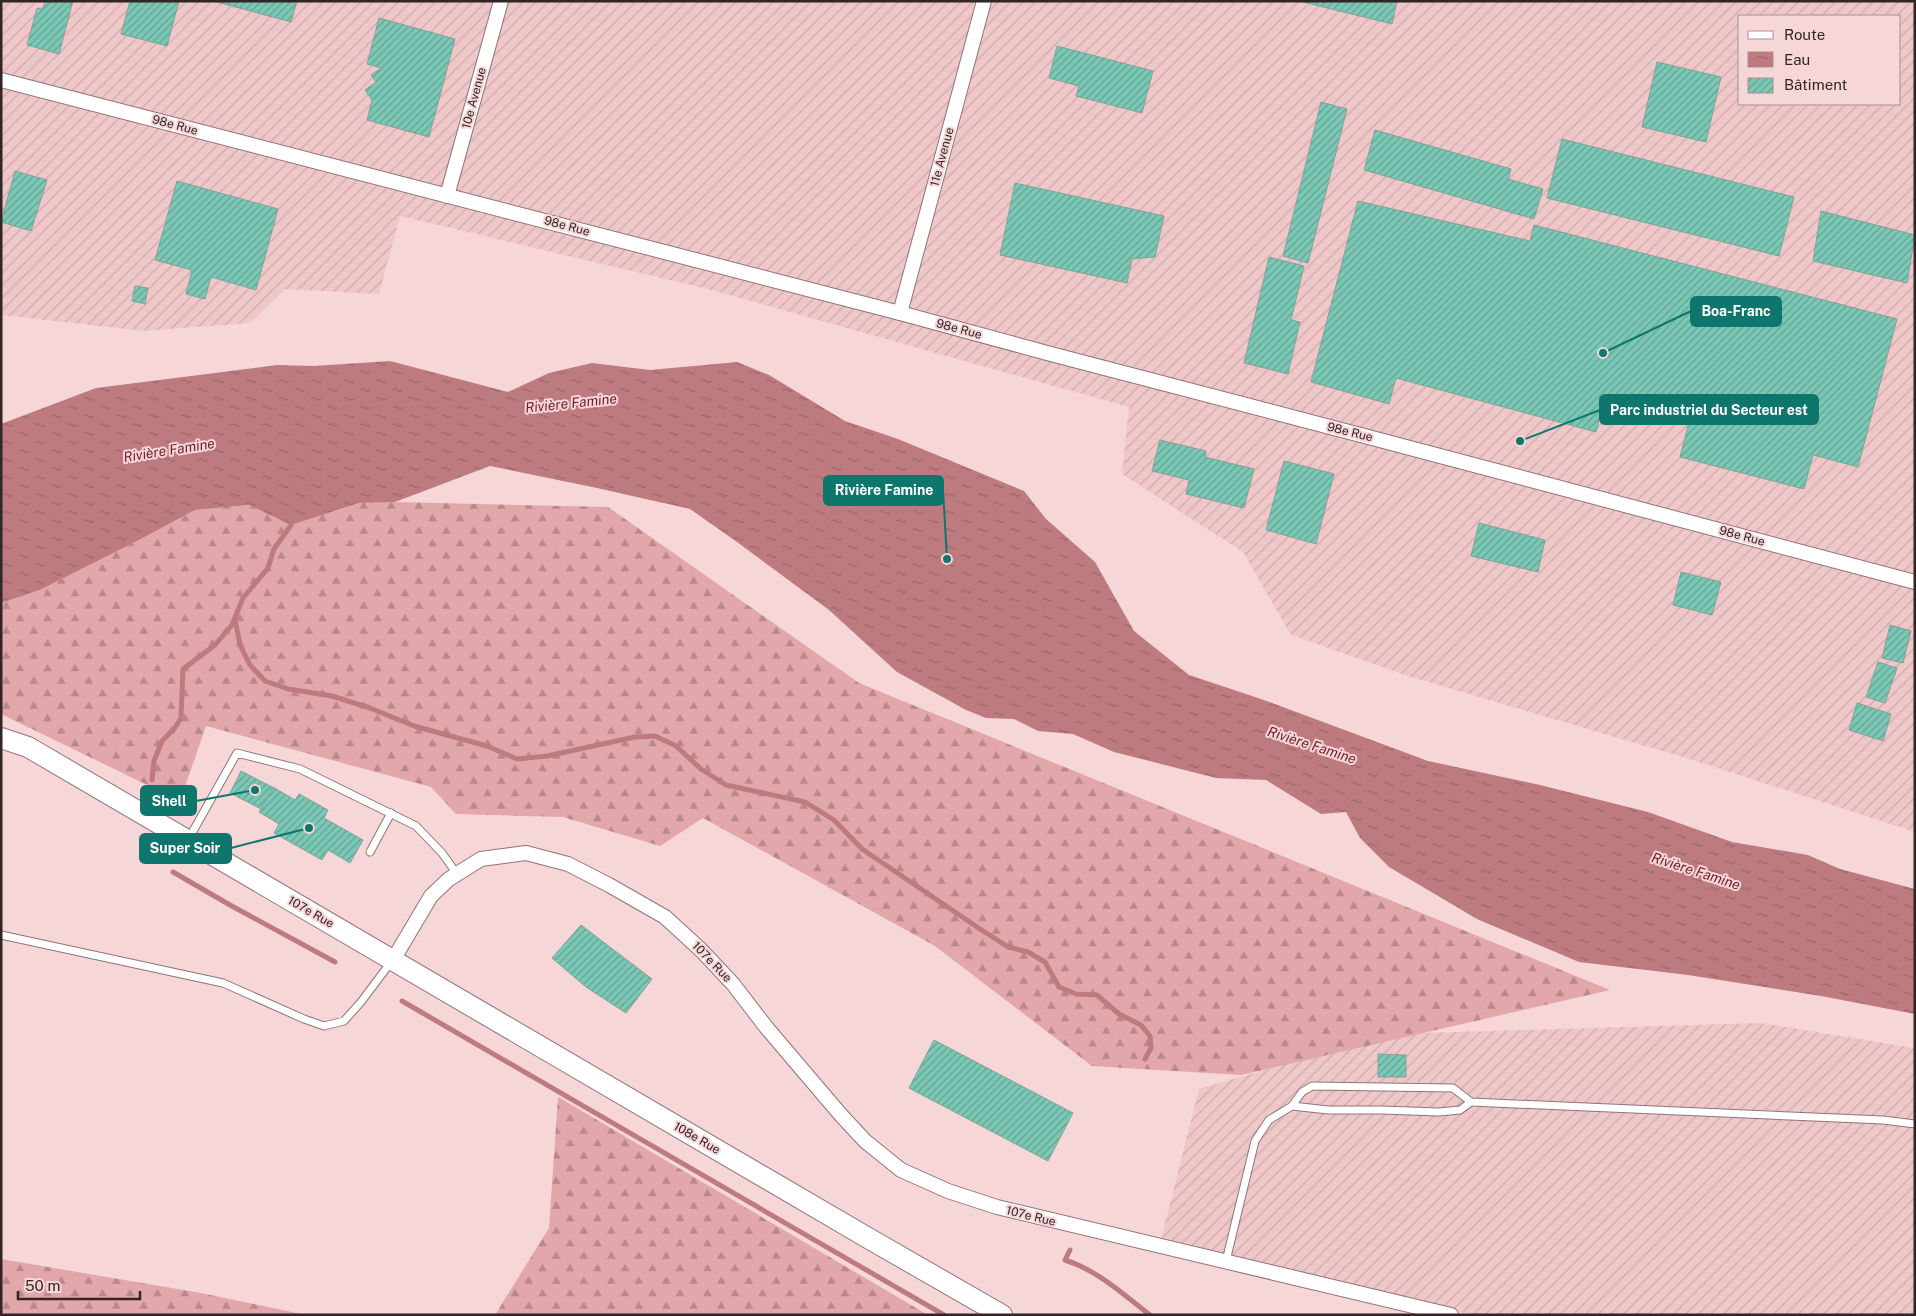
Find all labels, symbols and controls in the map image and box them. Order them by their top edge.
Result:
legend [1738,15,1901,105]
text: Route [1784,26,1825,43]
text: Eau [1784,51,1810,68]
street label: 10e Avenue [459,66,489,130]
text: Bâtiment [1784,76,1847,93]
street label: 98e Rue [151,112,200,138]
street label: 11e Avenue [927,126,957,188]
street label: 98e Rue [543,213,592,239]
callout: Boa-Franc [1691,297,1781,326]
text: Boa-Franc [1701,303,1771,319]
street label: 98e Rue [935,316,984,342]
water label: Rivière Famine [524,390,618,416]
callout: Parc industriel du Secteur est [1600,395,1818,424]
text: Parc industriel du Secteur est [1610,402,1808,418]
street label: 98e Rue [1326,420,1374,444]
water label: Rivière Famine [122,435,216,465]
callout: Rivière Famine [824,476,943,505]
text: Rivière Famine [835,482,933,498]
street label: 98e Rue [1718,523,1767,549]
water label: Rivière Famine [1266,723,1359,767]
callout: Shell [141,786,196,815]
text: Shell [151,793,187,809]
callout: Super Soir [140,834,231,863]
text: Super Soir [150,840,221,856]
water label: Rivière Famine [1650,849,1743,893]
street label: 107e Rue [286,893,337,931]
street label: 107e Rue [689,939,735,985]
street label: 108e Rue [671,1119,723,1157]
street label: 107e Rue [1005,1203,1057,1229]
scale bar [18,1268,140,1300]
text: 50 m [25,1277,60,1294]

